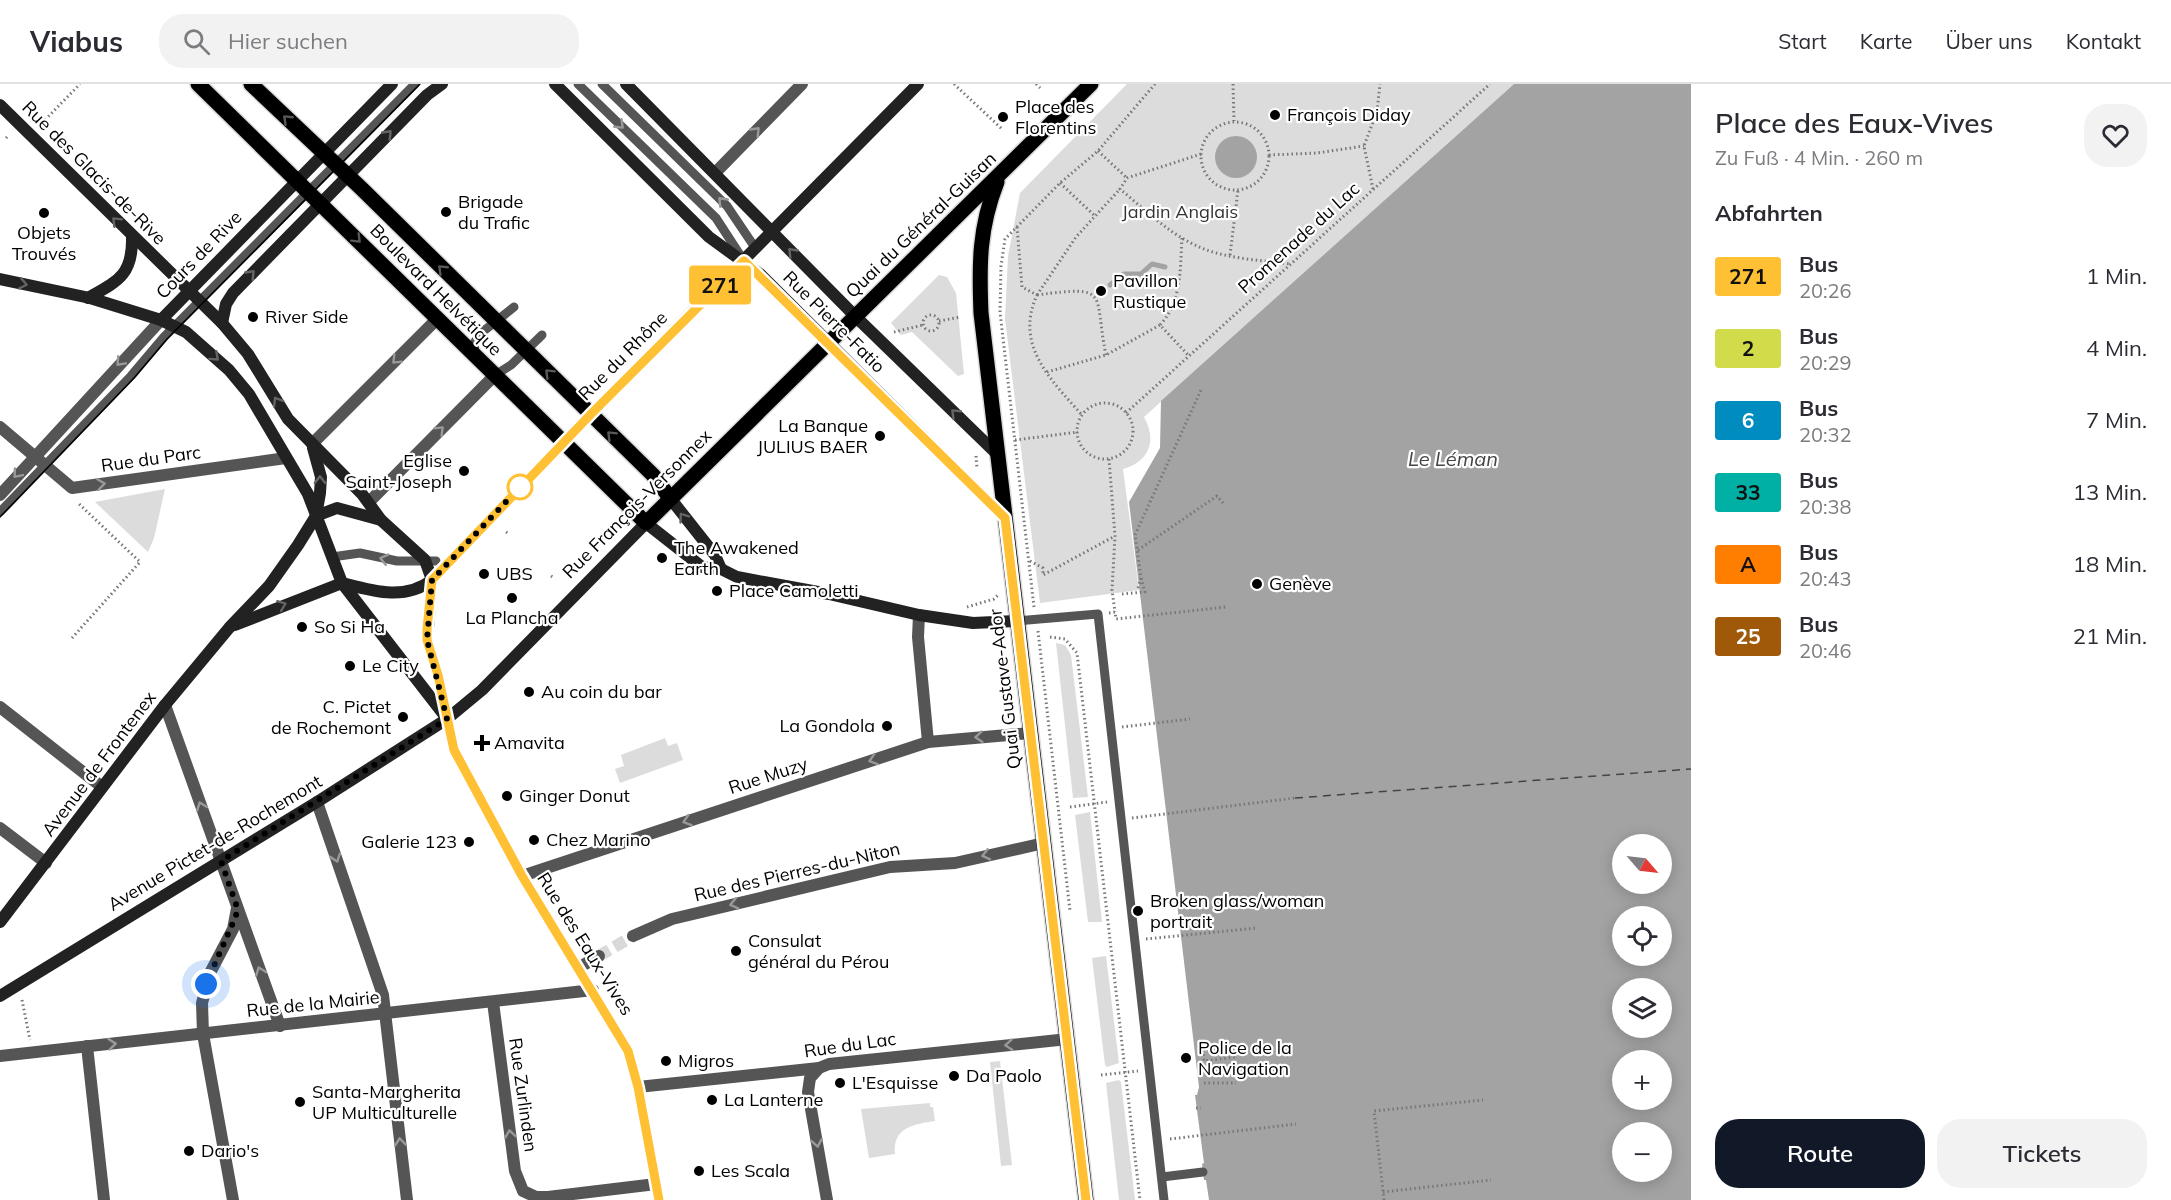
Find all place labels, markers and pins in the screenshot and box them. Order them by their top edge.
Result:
place label: Place des Florentins [1015,95,1097,139]
place label: François Diday [1287,103,1411,126]
marker: François Diday [1268,108,1282,122]
marker: Place des Florentins [996,110,1010,124]
place label: Brigade du Trafic [458,190,530,234]
marker: Brigade du Trafic [439,205,453,219]
marker: Objets Trouvés [37,206,51,220]
place label: Objets Trouvés [12,221,76,265]
place label: Pavillon Rustique [1113,269,1186,313]
marker: Pavillon Rustique [1094,284,1108,298]
place label: River Side [265,305,348,328]
marker: River Side [246,310,260,324]
place label: La Banque JULIUS BAER [757,414,868,458]
marker: La Banque JULIUS BAER [873,429,887,443]
place label: Eglise Saint-Joseph [346,449,452,493]
marker: Eglise Saint-Joseph [457,464,471,478]
unlabelled marker [507,474,533,500]
place label: The Awakened Earth [674,536,799,580]
marker: The Awakened Earth [655,551,669,565]
place label: UBS [496,562,533,585]
marker: UBS [477,567,491,581]
place label: Genève [1269,572,1331,595]
marker: Genève [1250,577,1264,591]
place label: Place Camoletti [729,579,859,602]
marker: Place Camoletti [710,584,724,598]
marker: La Plancha [505,591,519,605]
place label: La Plancha [466,606,558,629]
place label: So Si Ha [314,615,385,638]
marker: So Si Ha [295,620,309,634]
place label: Le City [362,654,419,677]
marker: Le City [343,659,357,673]
place label: Au coin du bar [541,680,662,703]
marker: Au coin du bar [522,685,536,699]
place label: C. Pictet de Rochemont [271,695,391,739]
marker: C. Pictet de Rochemont [396,710,410,724]
place label: La Gondola [780,714,875,737]
marker: La Gondola [880,719,894,733]
place label: Amavita [494,731,565,754]
marker: Amavita [475,736,489,750]
place label: Ginger Donut [519,784,630,807]
marker: Ginger Donut [500,789,514,803]
place label: Chez Marino [546,828,651,851]
place label: Galerie 123 [361,830,457,853]
marker: Chez Marino [527,833,541,847]
marker: Galerie 123 [462,835,476,849]
place label: Broken glass/woman portrait [1150,889,1324,933]
marker: Broken glass/woman portrait [1131,904,1145,918]
place label: Consulat général du Pérou [748,929,889,973]
marker: Consulat général du Pérou [729,944,743,958]
place label: Police de la Navigation [1198,1036,1292,1080]
place label: Migros [678,1049,734,1072]
marker: Police de la Navigation [1179,1051,1193,1065]
marker: Migros [659,1054,673,1068]
place label: Da Paolo [966,1064,1042,1087]
marker: Da Paolo [947,1069,961,1083]
place label: L'Esquisse [852,1071,938,1094]
marker: L'Esquisse [833,1076,847,1090]
place label: Santa-Margherita UP Multiculturelle [312,1080,461,1124]
place label: La Lanterne [724,1088,823,1111]
marker: La Lanterne [705,1093,719,1107]
marker: Santa-Margherita UP Multiculturelle [293,1095,307,1109]
place label: Dario's [201,1139,259,1162]
marker: Dario's [182,1144,196,1158]
place label: Les Scala [711,1159,790,1182]
marker: Les Scala [692,1164,706,1178]

